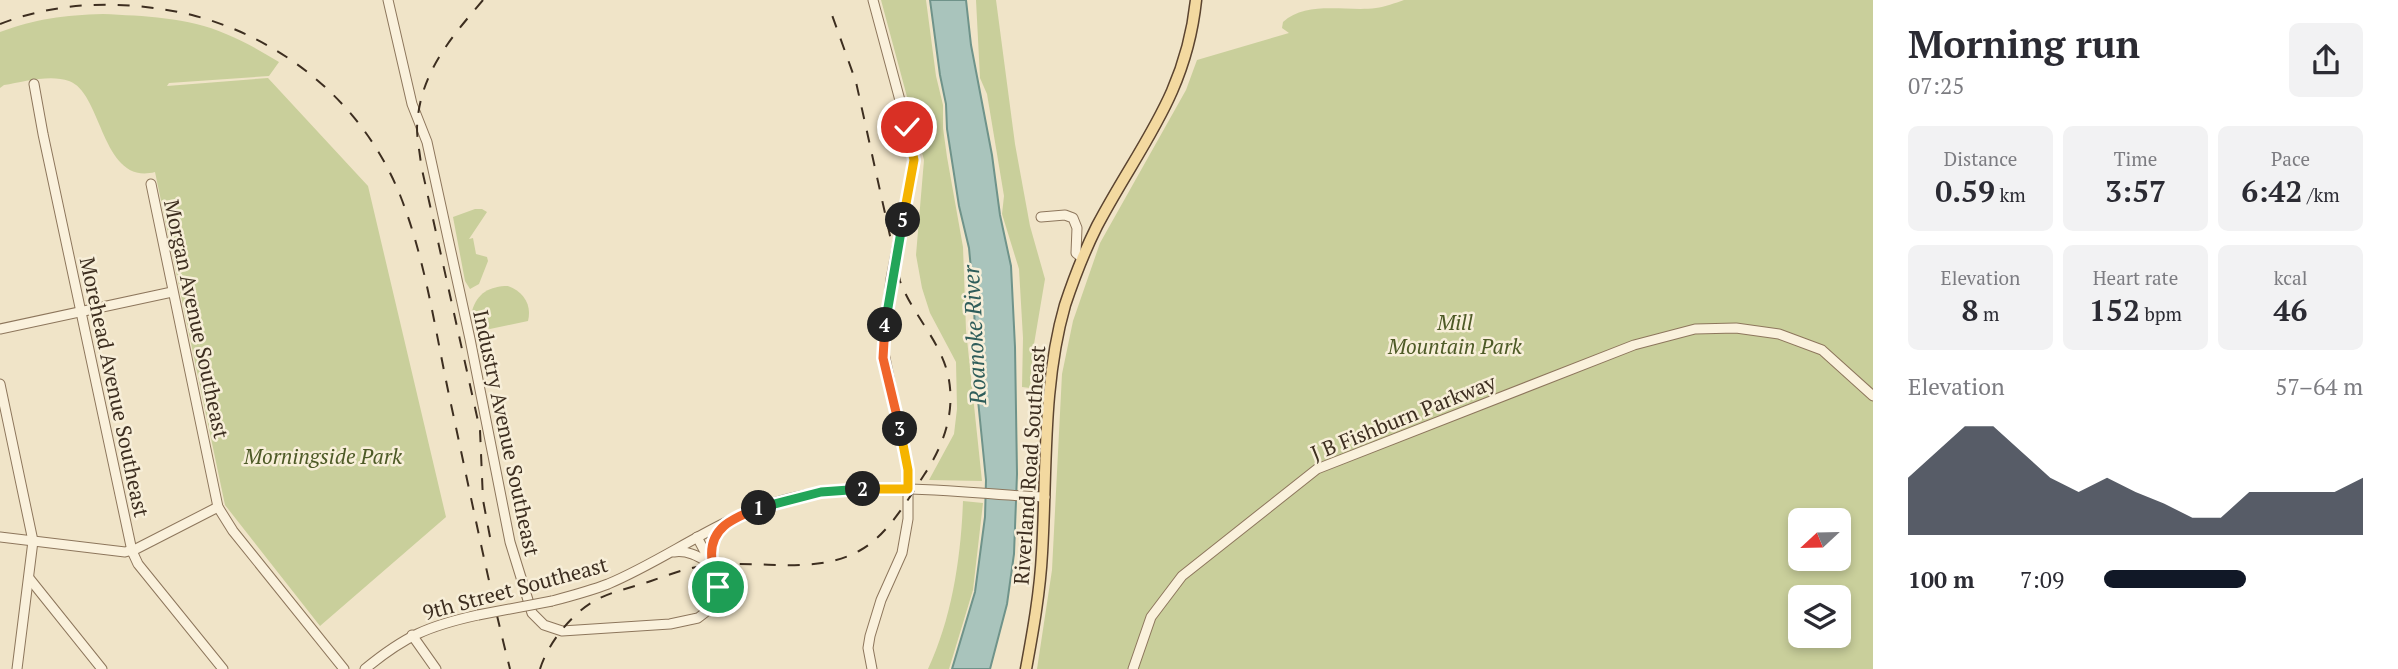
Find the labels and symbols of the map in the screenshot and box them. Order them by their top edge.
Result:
pin [877,97,937,157]
street label: Morgan Avenue Southeast [158,197,236,441]
pin: 5 [886,202,920,238]
street label: Morehead Avenue Southeast [74,254,156,520]
water label: Roanoke River [955,263,993,406]
street label: Industry Avenue Southeast [467,307,547,559]
pin: 4 [868,308,903,342]
park label: Mill Mountain Park [1387,308,1523,360]
street label: Riverland Road Southeast [1007,344,1051,586]
street label: J B Fishburn Parkway [1306,367,1500,467]
pin: 3 [883,412,918,446]
park label: Morningside Park [243,442,403,470]
pin: 2 [846,472,880,506]
pin: 1 [742,490,776,526]
north arrow [1788,508,1852,570]
street label: 9th Street Southeast [419,550,611,626]
pin [688,557,748,617]

